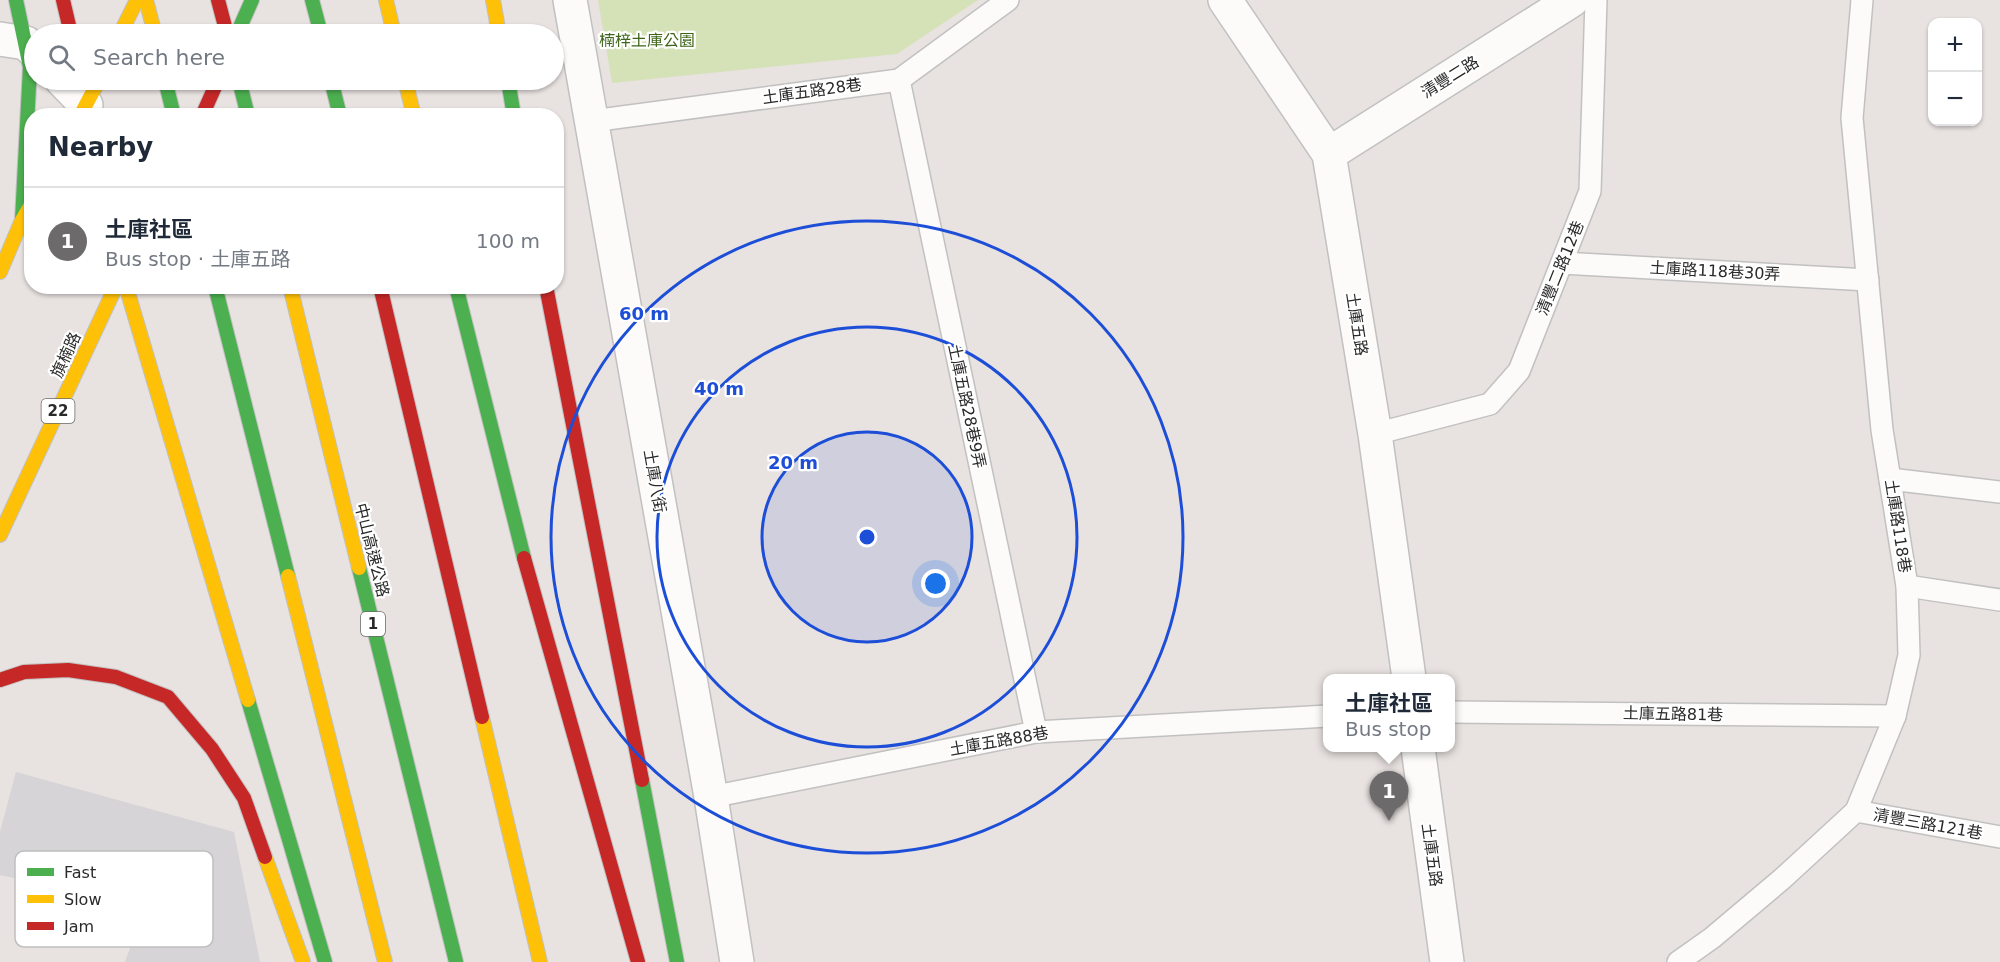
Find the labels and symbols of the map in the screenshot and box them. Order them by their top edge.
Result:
park label: 楠梓土庫公園 [599,31,695,50]
street label: 清豐二路 [1418,52,1482,102]
street label: 土庫五路28巷 [761,75,863,107]
street label: 清豐二路12巷 [1532,218,1588,318]
street label: 土庫路118巷30弄 [1649,258,1781,284]
street label: 土庫五路 [1343,291,1371,357]
text: 60 m [619,303,669,324]
street label: 旗楠路 [47,329,85,381]
street label: 土庫五路28巷9弄 [945,342,989,470]
text: 40 m [694,378,744,399]
road number: 22 [42,399,74,423]
street label: 土庫八街 [640,448,670,514]
text: 20 m [768,452,818,473]
street label: 土庫路118巷 [1881,478,1915,574]
street label: 中山高速公路 [351,501,393,599]
centre of rings [857,527,877,547]
your location [921,569,950,598]
road number: 1 [361,612,385,636]
street label: 土庫五路81巷 [1623,704,1723,724]
street label: 土庫五路88巷 [948,723,1050,759]
pin: 1 [1370,772,1408,821]
street label: 清豐三路121巷 [1872,805,1984,843]
street label: 土庫五路 [1418,822,1446,888]
legend [15,851,213,947]
text: Fast [64,863,96,882]
text: Slow [64,890,101,909]
text: Jam [63,917,94,936]

